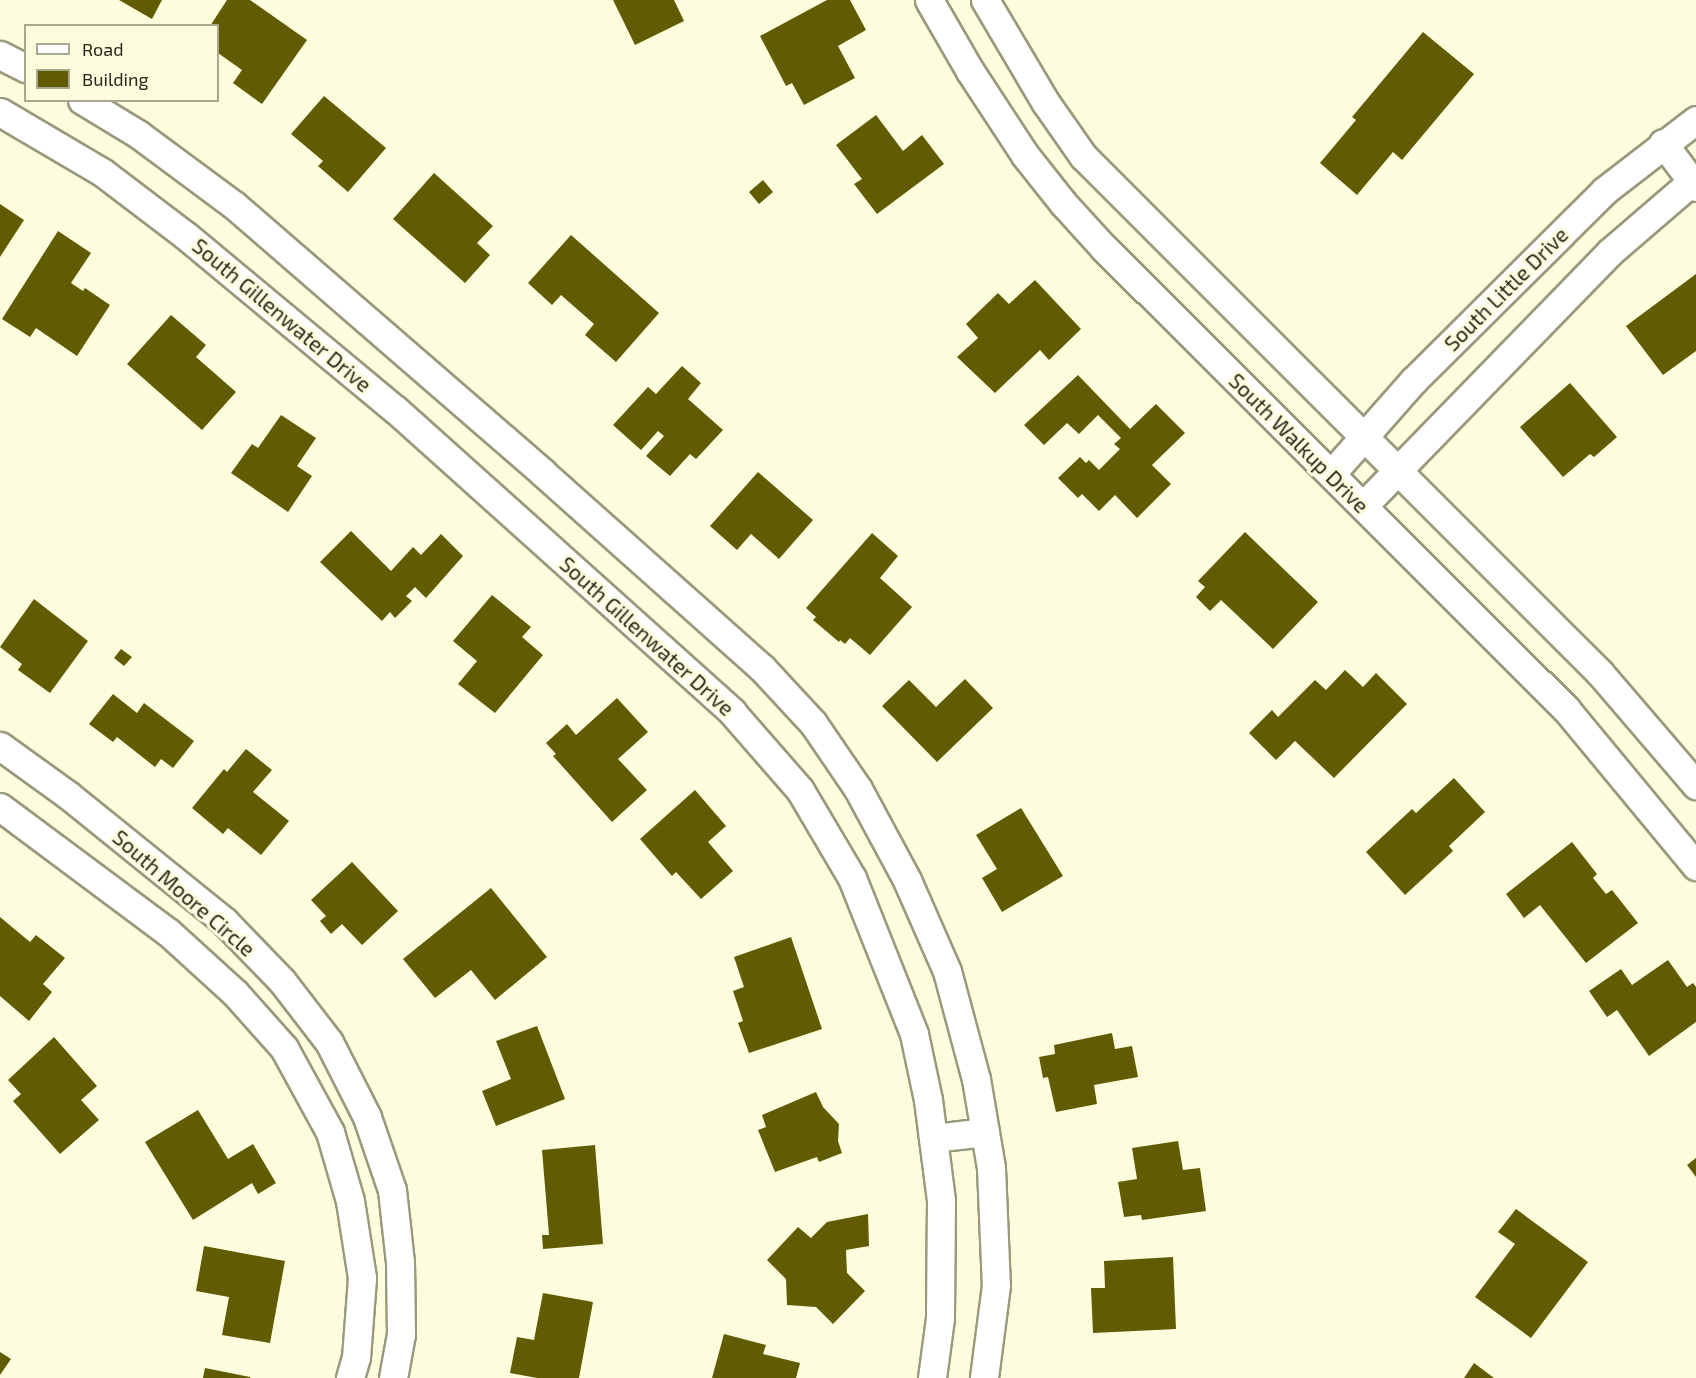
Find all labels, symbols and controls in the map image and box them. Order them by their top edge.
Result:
legend [24,24,219,102]
text: Road [82,38,123,60]
text: Building [82,68,149,90]
street label: South Little Drive [1439,222,1573,356]
street label: South Gillenwater Drive [187,233,377,397]
street label: South Walkup Drive [1224,368,1374,518]
street label: South Gillenwater Drive [555,551,739,721]
street label: South Moore Circle [108,824,260,962]

